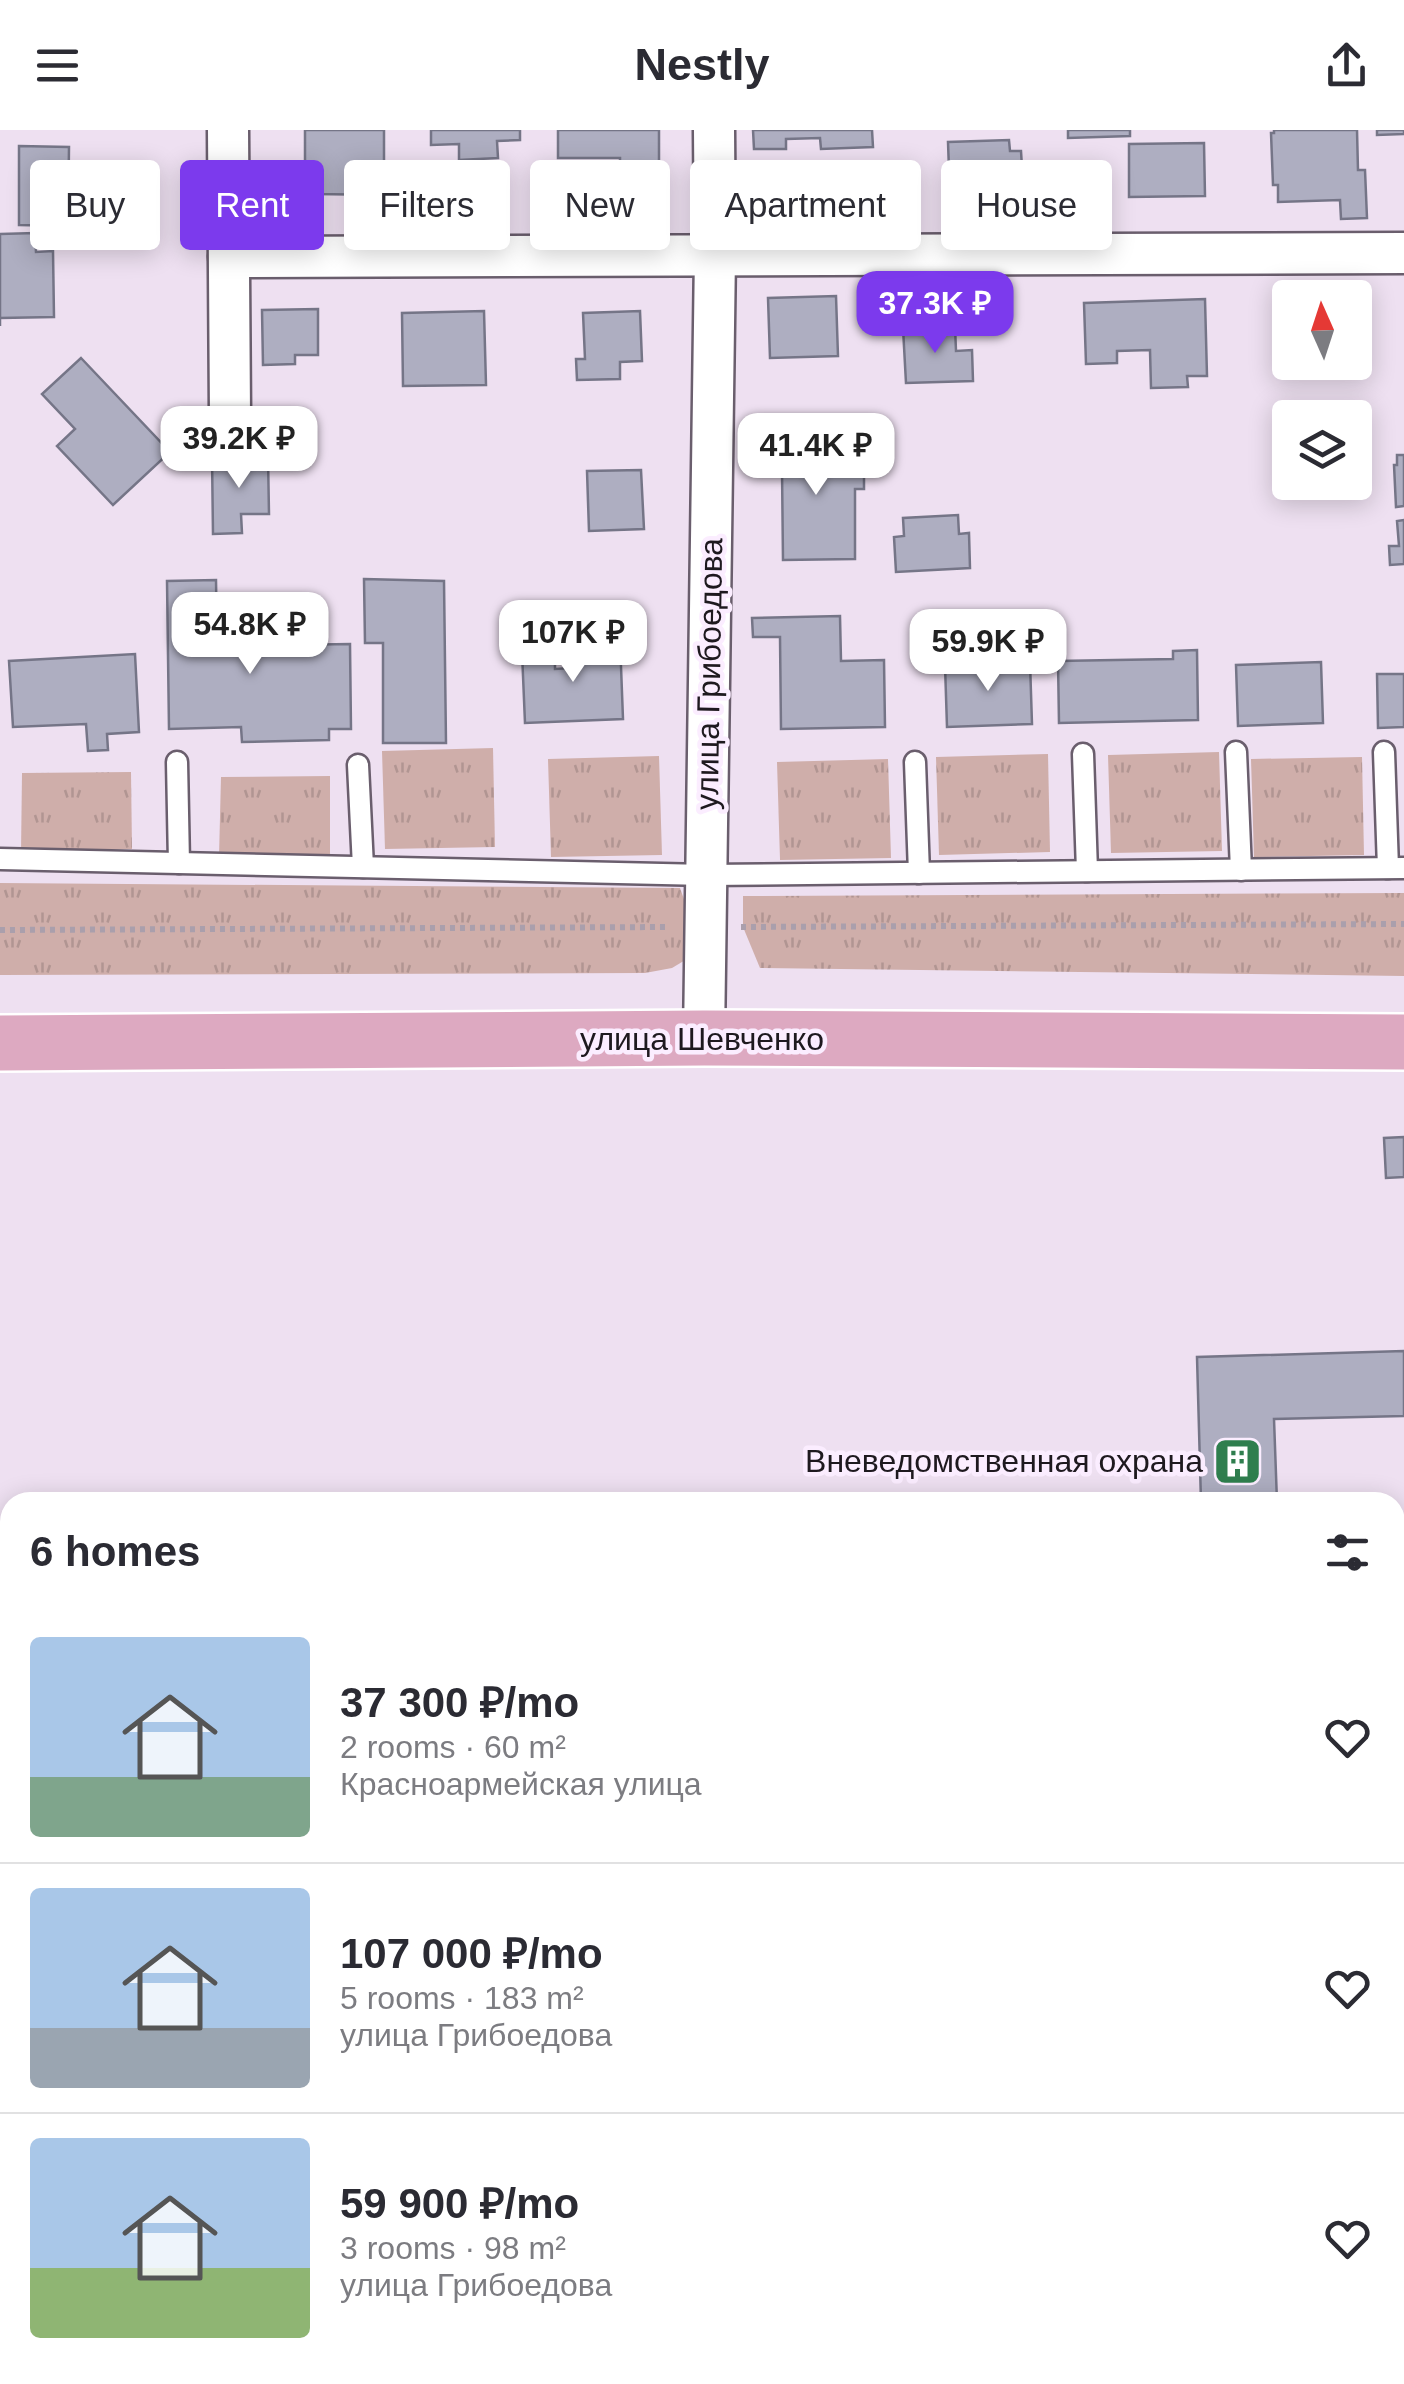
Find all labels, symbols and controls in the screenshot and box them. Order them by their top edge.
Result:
icon: menu [30,38,85,93]
icon: share [1319,38,1374,93]
text: Nestly [634,39,770,90]
chip: Buy [30,160,160,250]
chip: Rent [180,160,324,250]
chip: Filters [344,160,510,250]
chip: New [530,160,670,250]
chip: Apartment [690,160,921,250]
chip: House [941,160,1112,250]
pin: 37.3K ₽ [843,271,1027,356]
north arrow [1272,280,1372,380]
map controls [1272,280,1372,500]
text: 37.3K ₽ [879,285,991,321]
button: layers [1272,400,1372,500]
pin: 39.2K ₽ [147,406,331,491]
pin: 41.4K ₽ [724,413,908,498]
text: 39.2K ₽ [183,420,295,456]
text: 41.4K ₽ [760,427,872,463]
street label: улица Грибоедова [689,537,729,810]
pin: 54.8K ₽ [158,592,342,677]
pin: 107K ₽ [492,600,654,685]
text: 54.8K ₽ [194,606,306,642]
pin: 59.9K ₽ [896,609,1080,694]
text: 107K ₽ [521,614,625,650]
text: 59.9K ₽ [932,623,1044,659]
street label: улица Шевченко [580,1021,824,1057]
building icon: Вневедомственная охрана [1212,1435,1264,1487]
place label: Вневедомственная охрана [805,1443,1203,1479]
icon: filters [1320,1525,1375,1580]
text: 6 homes [30,1528,200,1575]
icon: home [110,1677,230,1797]
text: 37 300 ₽/mo [340,1679,579,1726]
icon: heart [1320,1710,1375,1765]
text: 2 rooms · 60 m² [340,1729,566,1765]
text: Красноармейская улица [340,1766,702,1802]
icon: home [110,1928,230,2048]
text: 107 000 ₽/mo [340,1930,603,1977]
icon: heart [1320,1961,1375,2016]
text: 5 rooms · 183 m² [340,1980,584,2016]
text: улица Грибоедова [340,2017,612,2053]
icon: home [110,2178,230,2298]
text: 59 900 ₽/mo [340,2180,579,2227]
icon: heart [1320,2211,1375,2266]
text: 3 rooms · 98 m² [340,2230,566,2266]
text: улица Грибоедова [340,2267,612,2303]

